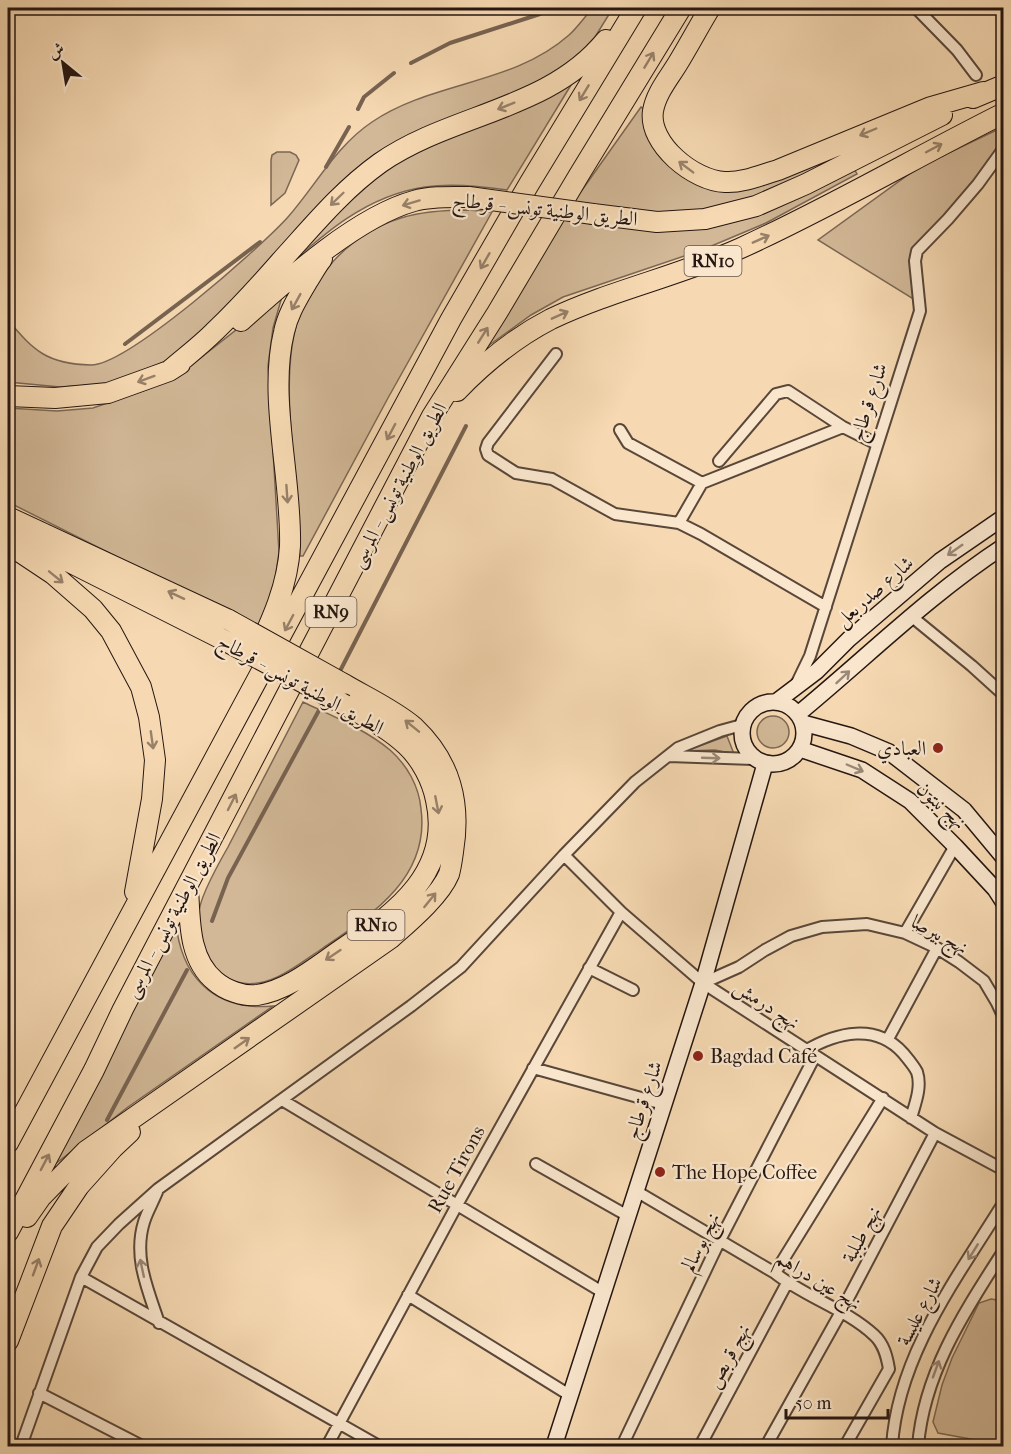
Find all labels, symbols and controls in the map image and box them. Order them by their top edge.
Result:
north arrow [33,33,93,93]
text: ش [44,38,67,63]
one-way arrow [643,52,655,69]
one-way arrow [578,85,591,102]
one-way arrow [497,101,516,112]
one-way arrow [859,127,878,138]
one-way arrow [925,142,942,154]
one-way arrow [678,161,694,173]
street label: الطريق الوطنية تونس - قرطاج [451,188,639,237]
one-way arrow [329,192,344,206]
one-way arrow [402,198,421,209]
one-way arrow [752,232,770,244]
road number: RN10 [684,246,742,276]
one-way arrow [478,252,490,269]
one-way arrow [290,293,302,310]
one-way arrow [550,309,568,321]
one-way arrow [478,327,490,344]
street label: شارع قرطاج [845,360,898,446]
one-way arrow [137,375,156,386]
street label: الطريق الوطنية تونس - المرسى [345,399,454,573]
one-way arrow [385,423,396,441]
one-way arrow [282,483,293,503]
one-way arrow [948,544,964,556]
street label: شارع صدربعل [831,551,922,636]
one-way arrow [48,570,63,584]
one-way arrow [167,589,185,601]
road number: RN9 [306,597,356,627]
one-way arrow [283,613,294,631]
street label: الطريق الوطنية تونس - قرطاج [211,629,388,745]
one-way arrow [835,670,850,684]
one-way arrow [404,720,420,733]
one-way arrow [147,729,158,749]
place label: العبادي [877,737,926,764]
marker: العبادي [931,741,945,755]
one-way arrow [701,753,721,764]
one-way arrow [846,763,864,774]
street label: نهج نبتون [908,777,971,838]
one-way arrow [226,794,238,812]
one-way arrow [432,795,443,815]
street label: الطريق الوطنية تونس - المرسى [119,829,228,1003]
one-way arrow [423,893,436,909]
road number: RN10 [348,910,404,940]
street label: نهج بيرصا [905,910,972,964]
one-way arrow [325,948,342,961]
street label: نهج درمش [726,975,804,1039]
one-way arrow [233,1037,249,1049]
place label: Bagdad Café [710,1045,817,1068]
marker: Bagdad Café [691,1049,705,1063]
street label: شارع قرطاج [620,1058,673,1144]
street label: Rue Tirons [423,1122,490,1217]
one-way arrow [40,1153,51,1171]
place label: The Hope Coffee [672,1161,817,1184]
marker: The Hope Coffee [653,1165,667,1179]
street label: نهج طبلبة [837,1202,891,1269]
street label: نهج بوسالم [676,1209,730,1278]
one-way arrow [966,1243,978,1260]
street label: نهج عين دراهم [768,1246,866,1321]
one-way arrow [32,1258,43,1277]
one-way arrow [135,1258,147,1277]
street label: شارع عليسة [892,1273,952,1352]
street label: نهج قربص [702,1320,760,1395]
one-way arrow [932,1361,943,1379]
scale bar [786,1382,888,1420]
text: 50 m [795,1393,832,1414]

